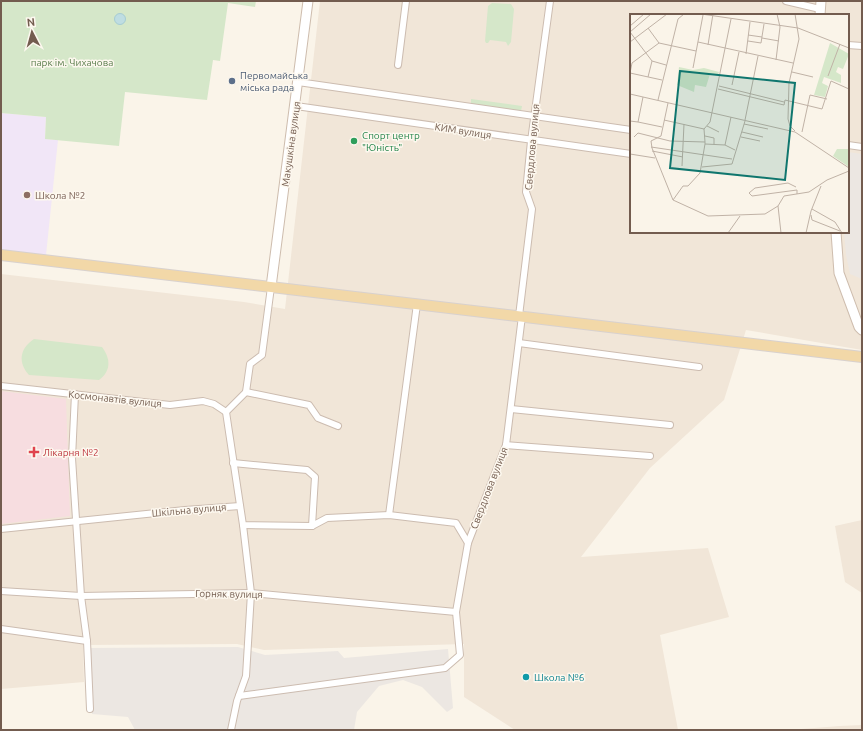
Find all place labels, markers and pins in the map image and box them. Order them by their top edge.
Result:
place label: Первомайська міська рада [240,70,308,93]
marker: Первомайська міська рада [227,76,237,86]
place label: Спорт центр "Юність" [362,130,420,153]
marker: Спорт центр "Юність" [349,136,359,146]
marker: Школа №2 [22,190,32,200]
place label: Школа №2 [35,190,85,201]
marker: Лікарня №2 [28,446,40,458]
place label: Лікарня №2 [43,447,99,458]
marker: Школа №6 [521,672,531,682]
place label: Школа №6 [534,672,585,683]

